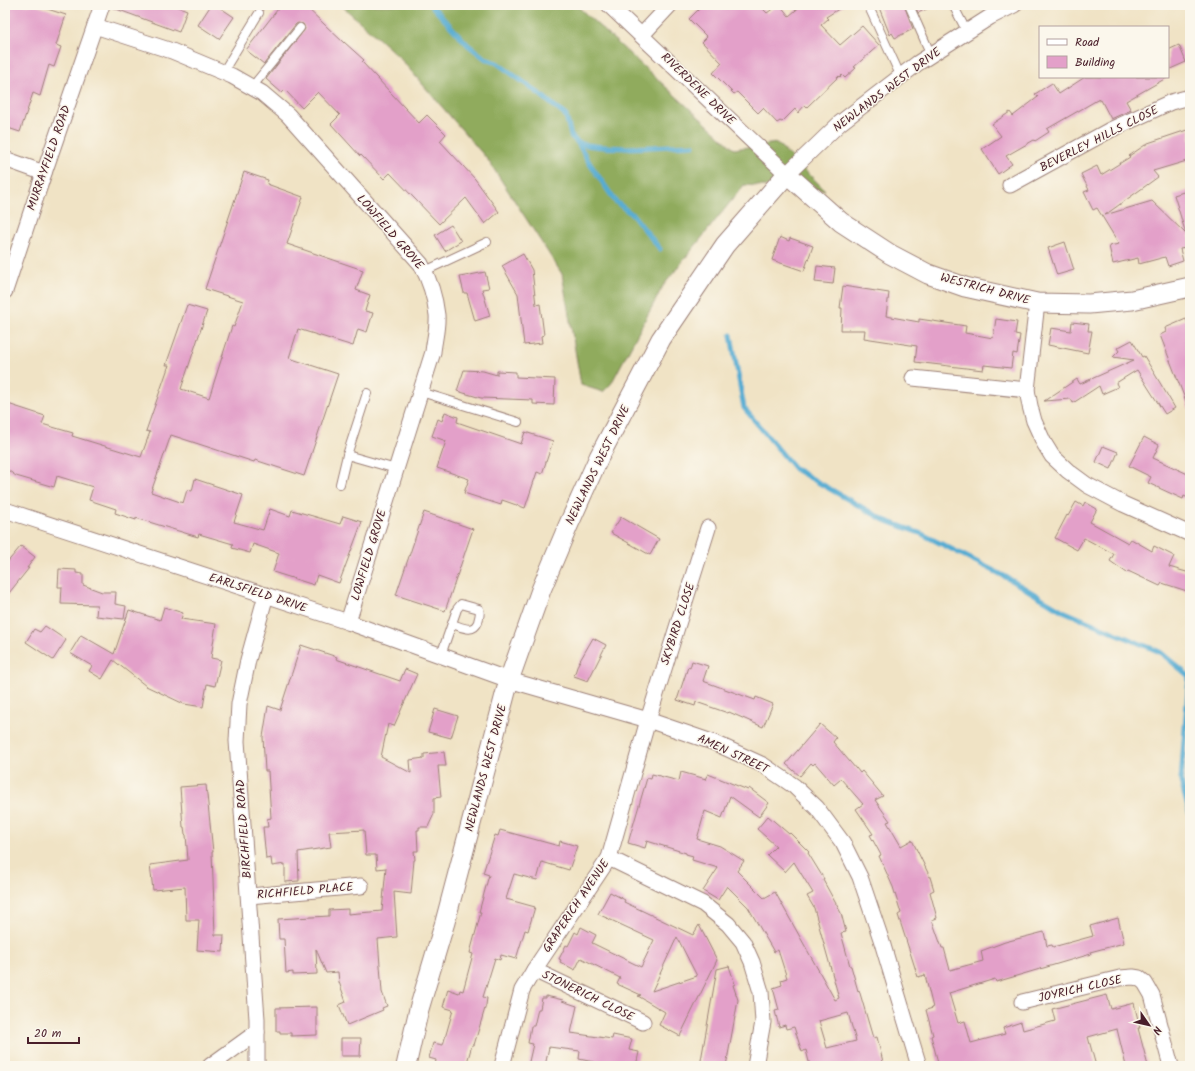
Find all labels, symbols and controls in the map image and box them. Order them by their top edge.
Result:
legend [1039,26,1169,78]
text: Road [1075,33,1100,52]
street label: NEWLANDS WEST DRIVE [829,42,946,137]
street label: RIVERDENE DRIVE [656,48,740,130]
text: Building [1075,53,1115,72]
street label: BEVERLEY HILLS CLOSE [1036,100,1162,177]
street label: MURRAYFIELD ROAD [22,102,76,213]
street label: LOWFIELD GROVE [352,190,429,275]
street label: WESTRICH DRIVE [938,268,1033,310]
street label: NEWLANDS WEST DRIVE [561,401,636,528]
street label: LOWFIELD GROVE [346,506,392,603]
street label: EARLSFIELD DRIVE [206,568,310,618]
street label: SKYBIRD CLOSE [656,579,701,668]
street label: NEWLANDS WEST DRIVE [460,701,512,834]
street label: AMEN STREET [694,729,773,780]
street label: BIRCHFIELD ROAD [231,779,257,879]
street label: GRAPERICH AVENUE [538,855,615,956]
street label: RICHFIELD PLACE [256,877,355,905]
street label: STONERICH CLOSE [539,965,638,1027]
street label: JOYRICH CLOSE [1036,970,1125,1008]
north arrow [1129,1005,1169,1045]
scale bar [28,1019,79,1045]
text: N [1147,1022,1166,1038]
text: 20 m [34,1024,62,1043]

